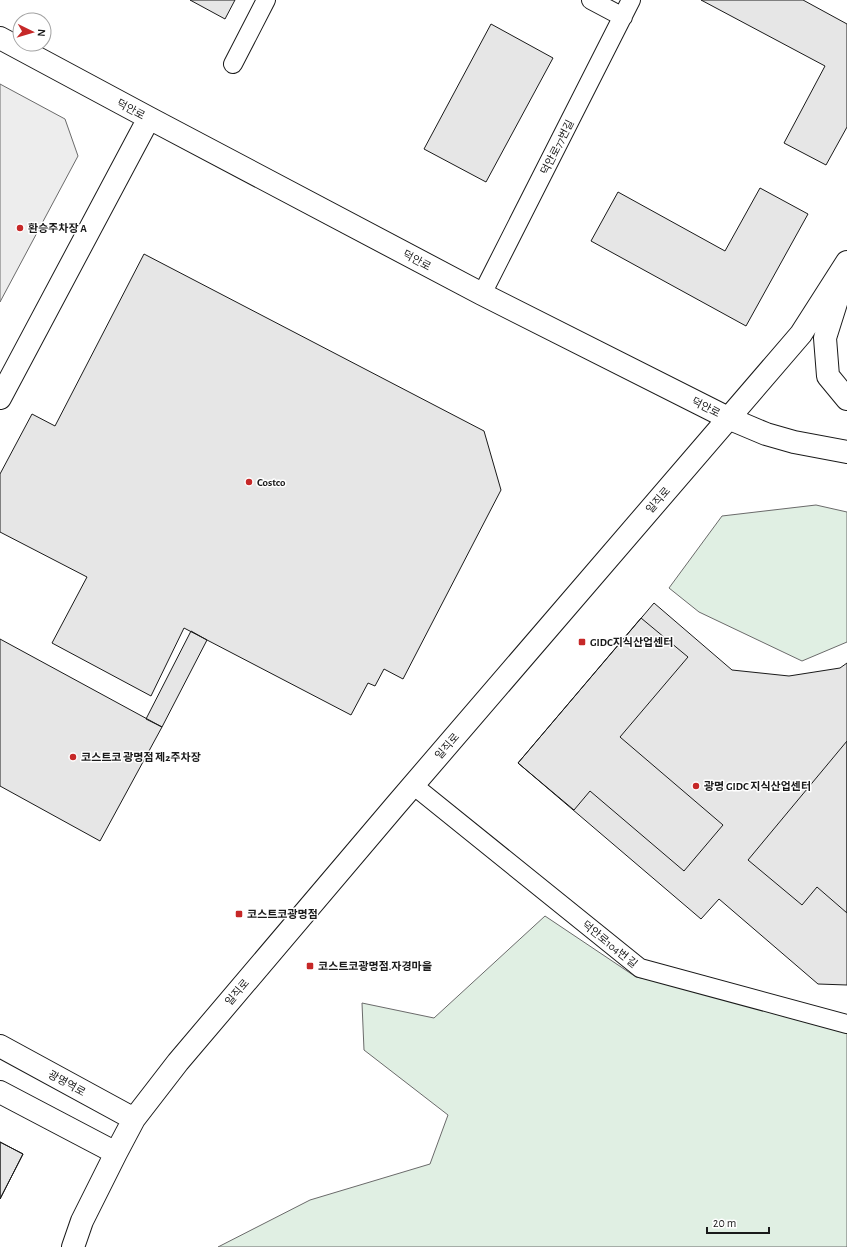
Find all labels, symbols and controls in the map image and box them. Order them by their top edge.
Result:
north arrow [12,12,52,52]
text: N [36,29,47,37]
street label: 덕안로 [115,97,147,121]
street label: 덕안로77번길 [539,118,576,176]
place label: 환승주차장 A [28,222,87,234]
marker: 환승주차장 A [15,223,25,233]
street label: 덕안로 [401,248,433,272]
street label: 덕안로 [690,396,722,419]
marker: Costco [244,477,254,487]
place label: Costco [257,477,286,488]
street label: 일직로 [644,485,672,515]
marker: GIDC지식산업센터 [577,637,587,647]
place label: GIDC지식산업센터 [590,637,673,648]
street label: 일직로 [433,731,461,761]
marker: 코스트코 광명점 제2주차장 [68,752,78,762]
place label: 코스트코 광명점 제2주차장 [81,752,201,763]
marker: 광명 GIDC 지식산업센터 [691,781,701,791]
place label: 광명 GIDC 지식산업센터 [704,781,811,792]
marker: 코스트코광명점 [234,909,244,919]
place label: 코스트코광명점 [247,909,318,920]
street label: 덕안로104번 길 [580,919,639,970]
marker: 코스트코광명점.자경마을 [305,961,315,971]
place label: 코스트코광명점.자경마을 [318,961,432,972]
street label: 일직로 [223,977,251,1007]
street label: 광명역로 [46,1069,87,1098]
scale bar [707,1209,769,1235]
text: 20 m [713,1217,736,1229]

